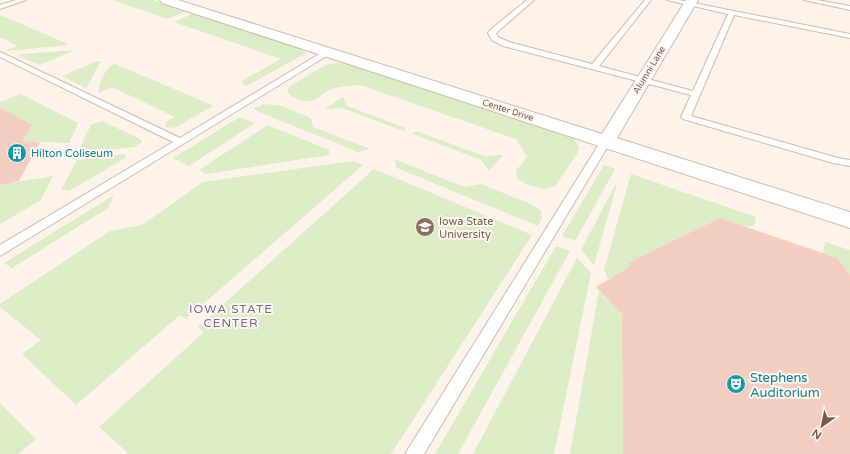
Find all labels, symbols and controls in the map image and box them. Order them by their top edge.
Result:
street label: Alumni Lane [631,44,668,96]
street label: Center Drive [481,97,535,124]
building icon: Hilton Coliseum [6,142,28,164]
place label: Hilton Coliseum [31,147,113,160]
place label: Iowa State University [439,215,493,241]
school or university icon: Iowa State University [414,216,436,238]
district label: IOWA STATE CENTER [189,302,273,330]
place label: Stephens Auditorium [750,370,820,401]
theatre icon: Stephens Auditorium [725,373,747,395]
north arrow [802,406,842,446]
text: N [810,426,824,442]

